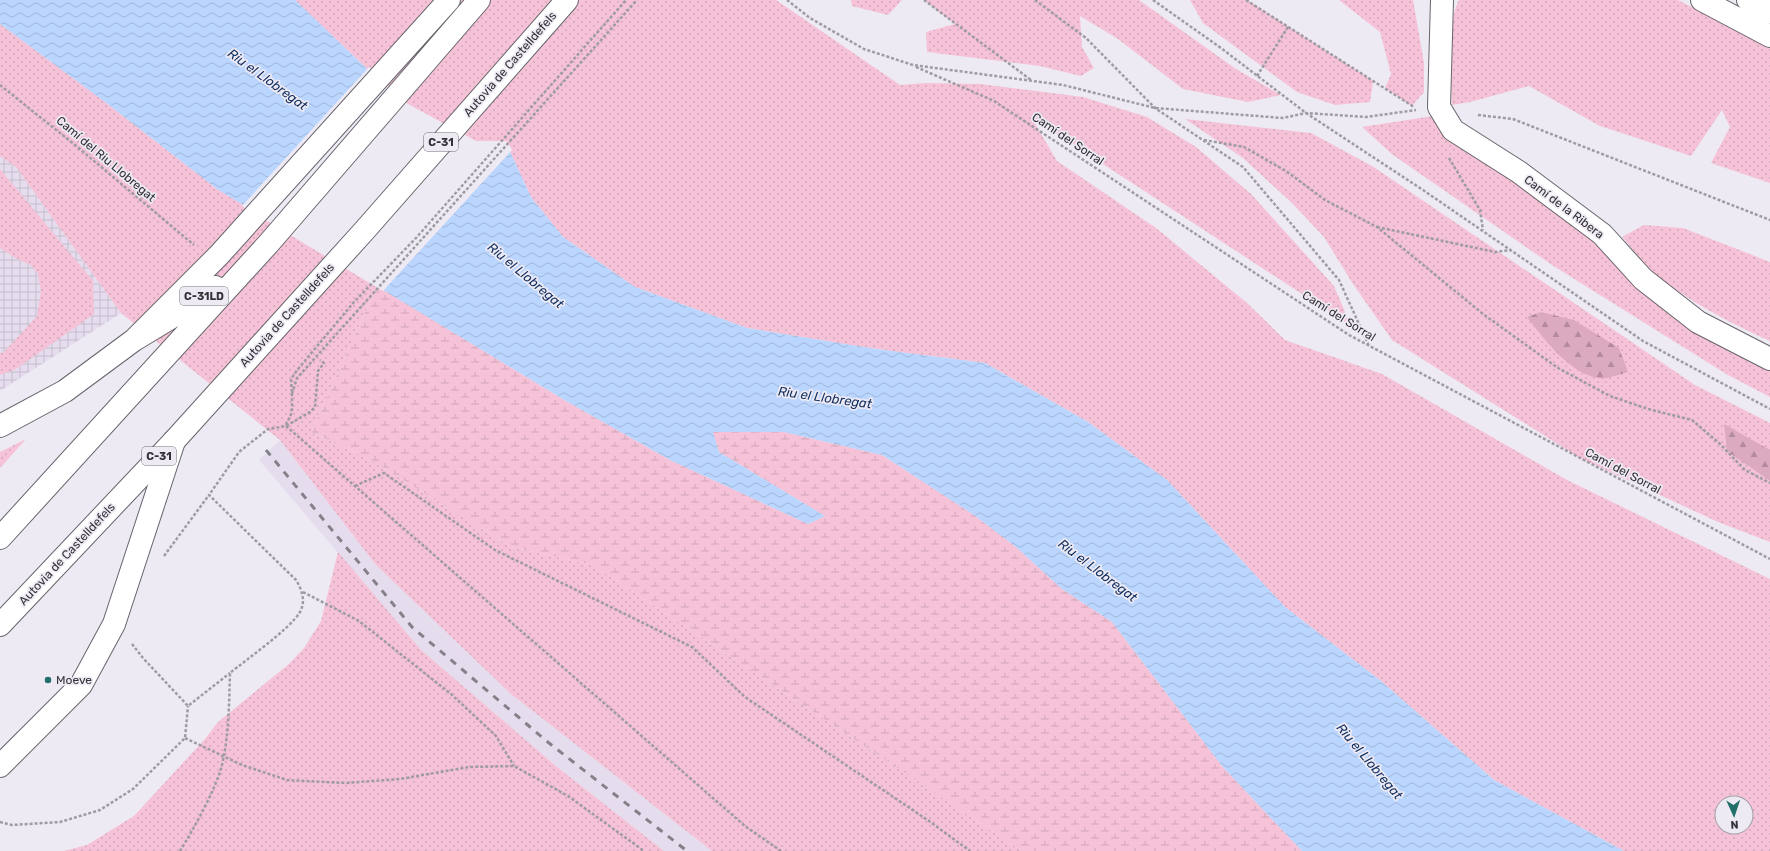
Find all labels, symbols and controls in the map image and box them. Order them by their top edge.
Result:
street label: Autovia de Castelldefels [461,9,559,119]
water label: Riu el Llobregat [224,46,311,115]
street label: Camí del Sorral [1029,110,1107,168]
street label: Camí del Riu Llobregat [54,113,159,205]
road number: C-31 [424,133,458,151]
street label: Camí de la Ribera [1521,172,1607,242]
water label: Riu el Llobregat [484,239,567,313]
street label: Autovia de Castelldefels [237,260,337,370]
road number: C-31LD [180,287,228,305]
street label: Camí del Sorral [1300,288,1378,344]
water label: Riu el Llobregat [777,383,874,413]
street label: Camí del Sorral [1583,445,1663,497]
road number: C-31 [142,447,176,465]
street label: Autovia de Castelldefels [16,500,118,608]
water label: Riu el Llobregat [1055,536,1141,606]
place label: Moeve [56,673,92,687]
marker: Moeve [43,675,53,685]
water label: Riu el Llobregat [1333,720,1406,804]
north arrow [1714,795,1754,835]
text: N [1730,818,1739,831]

